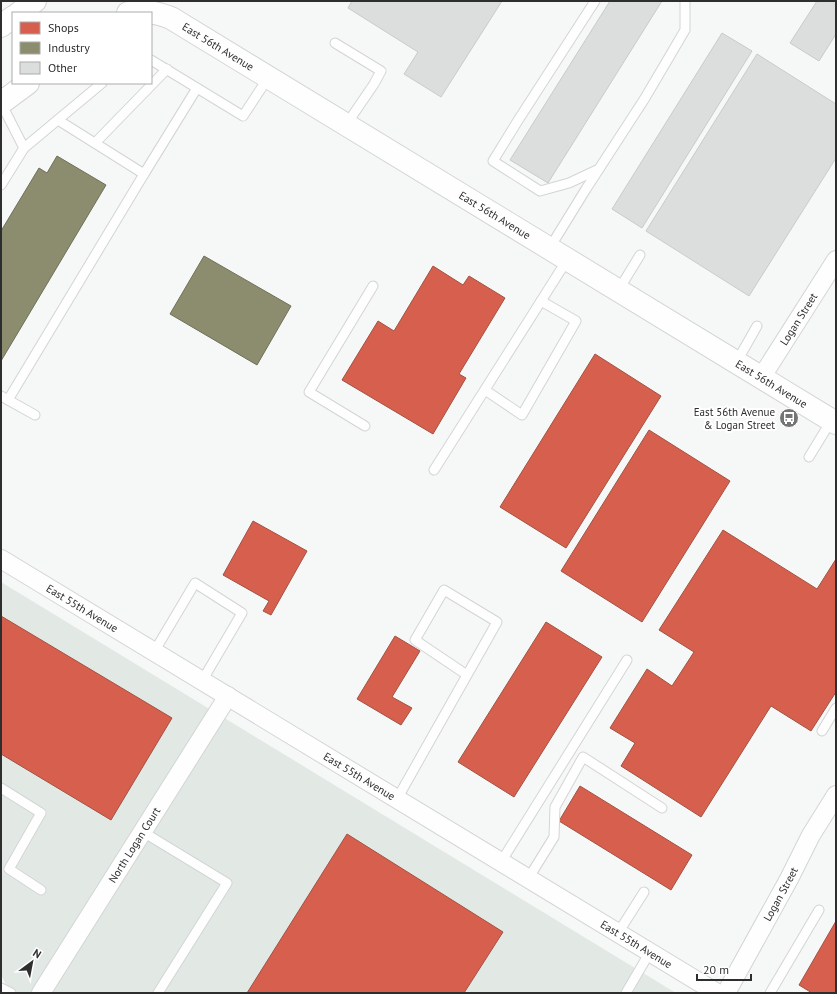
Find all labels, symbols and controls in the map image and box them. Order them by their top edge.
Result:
legend [12,12,152,84]
street label: East 56th Avenue [180,19,257,74]
text: Shops [48,20,79,35]
text: Industry [48,40,90,55]
text: Other [48,60,77,75]
street label: East 56th Avenue [456,188,534,243]
street label: Logan Street [777,290,821,348]
street label: East 56th Avenue [733,357,810,411]
place label: East 56th Avenue & Logan Street [694,405,775,432]
bus stop icon: East 56th Avenue & Logan Street [778,407,800,429]
street label: East 55th Avenue [44,581,121,636]
street label: East 55th Avenue [321,749,398,803]
street label: North Logan Court [105,804,163,885]
street label: Logan Street [760,864,801,923]
street label: East 55th Avenue [598,917,675,971]
north arrow [12,942,52,982]
text: N [31,946,44,961]
scale bar [697,956,751,982]
text: 20 m [703,962,729,977]

